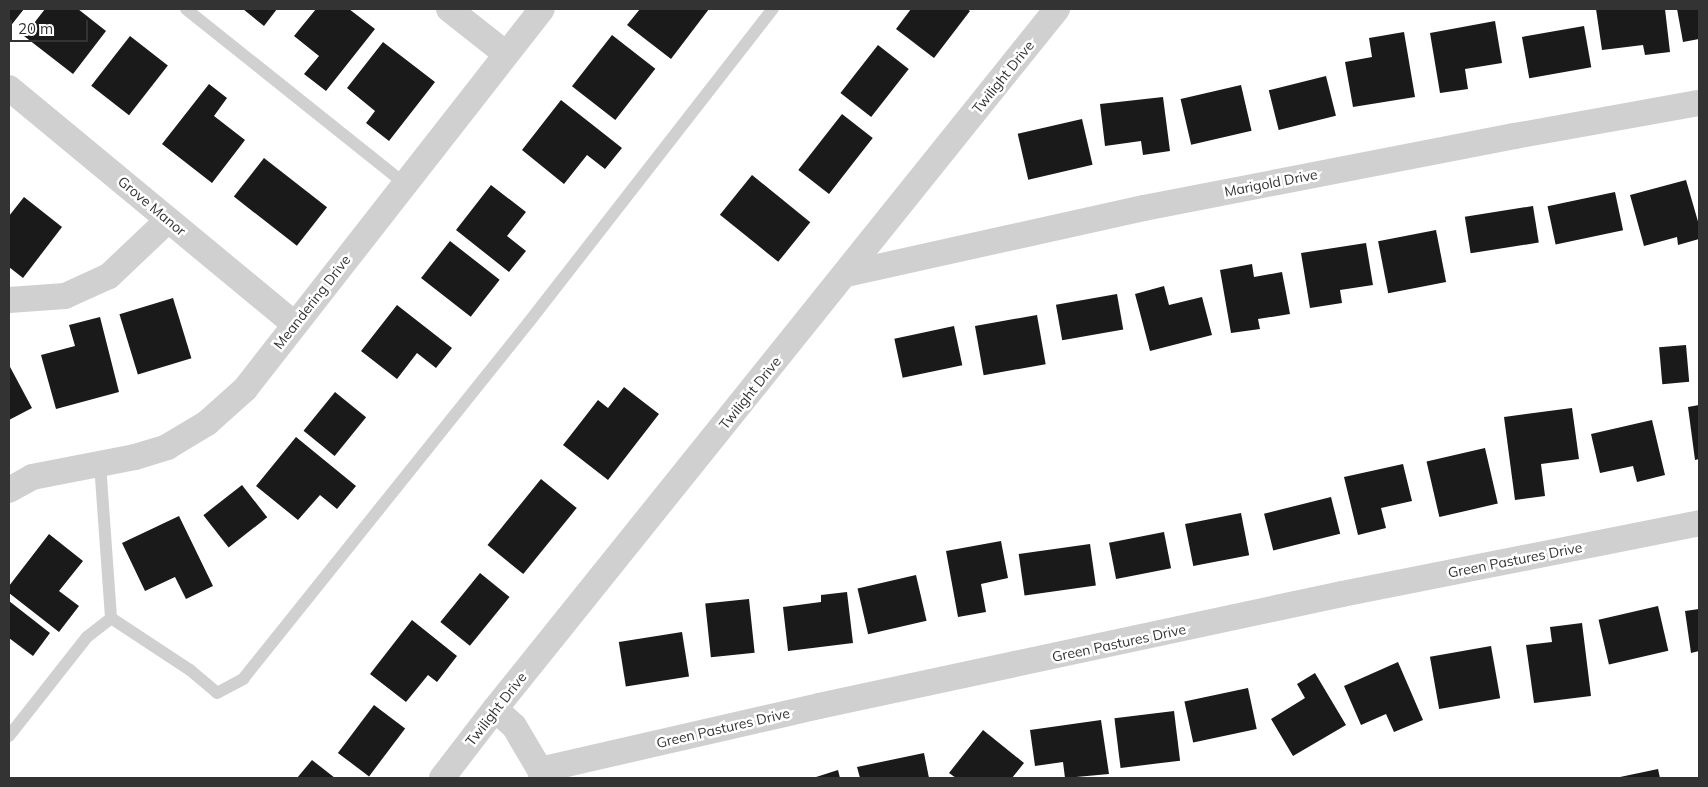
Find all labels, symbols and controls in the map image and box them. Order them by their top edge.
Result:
scale bar [12,10,90,42]
text: 20 m [18,19,53,38]
street label: Twilight Drive [969,37,1037,117]
street label: Marigold Drive [1223,166,1319,200]
street label: Grove Manor [115,173,189,239]
street label: Meandering Drive [270,252,354,352]
street label: Twilight Drive [716,353,784,433]
street label: Green Pastures Drive [1446,539,1584,581]
street label: Green Pastures Drive [1051,621,1187,665]
street label: Twilight Drive [462,669,530,749]
street label: Green Pastures Drive [655,704,791,752]

